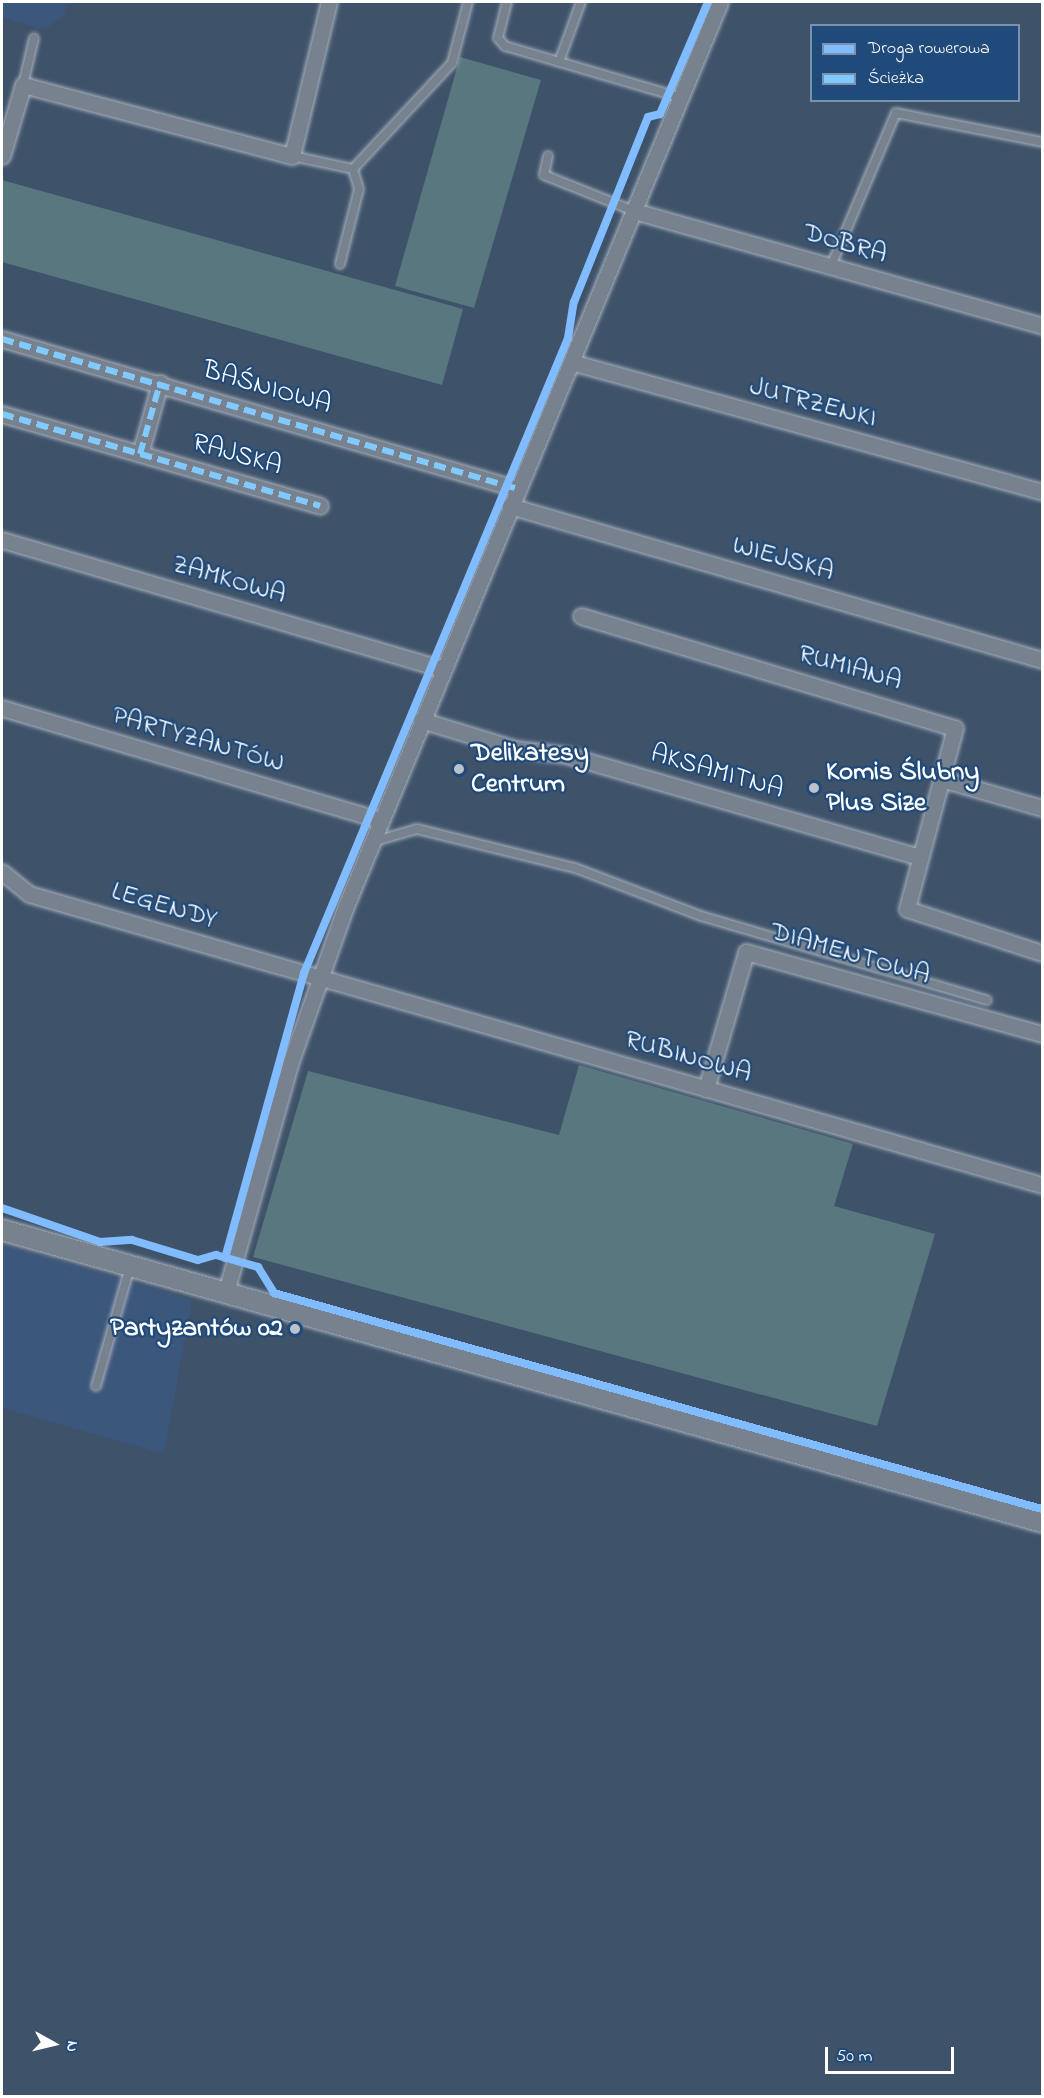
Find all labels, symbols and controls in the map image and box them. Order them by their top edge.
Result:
legend [810,24,1020,102]
text: Droga rowerowa [868,36,990,62]
text: Ścieżka [868,66,924,92]
street label: DOBRA [799,217,891,271]
street label: BAŚNIOWA [199,354,335,422]
street label: JUTRZENKI [746,371,880,435]
street label: RAJSKA [188,427,286,483]
street label: WIEJSKA [729,529,837,589]
street label: ZAMKOWA [168,548,290,612]
street label: RUMIANA [794,638,906,698]
street label: PARTYZANTÓW [108,700,288,780]
place label: Delikatesy Centrum [471,737,589,800]
street label: AKSAMITNA [647,738,787,806]
place label: Komis Ślubny Plus Size [826,756,979,819]
marker: Delikatesy Centrum [452,762,466,776]
marker: Komis Ślubny Plus Size [807,781,821,795]
street label: LEGENDY [108,876,220,936]
street label: DIAMENTOWA [766,916,934,992]
street label: RUBINOWA [621,1024,755,1090]
place label: Partyzantów 02 [110,1313,283,1345]
marker: Partyzantów 02 [288,1322,302,1336]
north arrow [24,2014,84,2074]
scale bar [828,2035,957,2073]
text: N [59,2039,84,2054]
text: 50 m [836,2044,873,2070]

